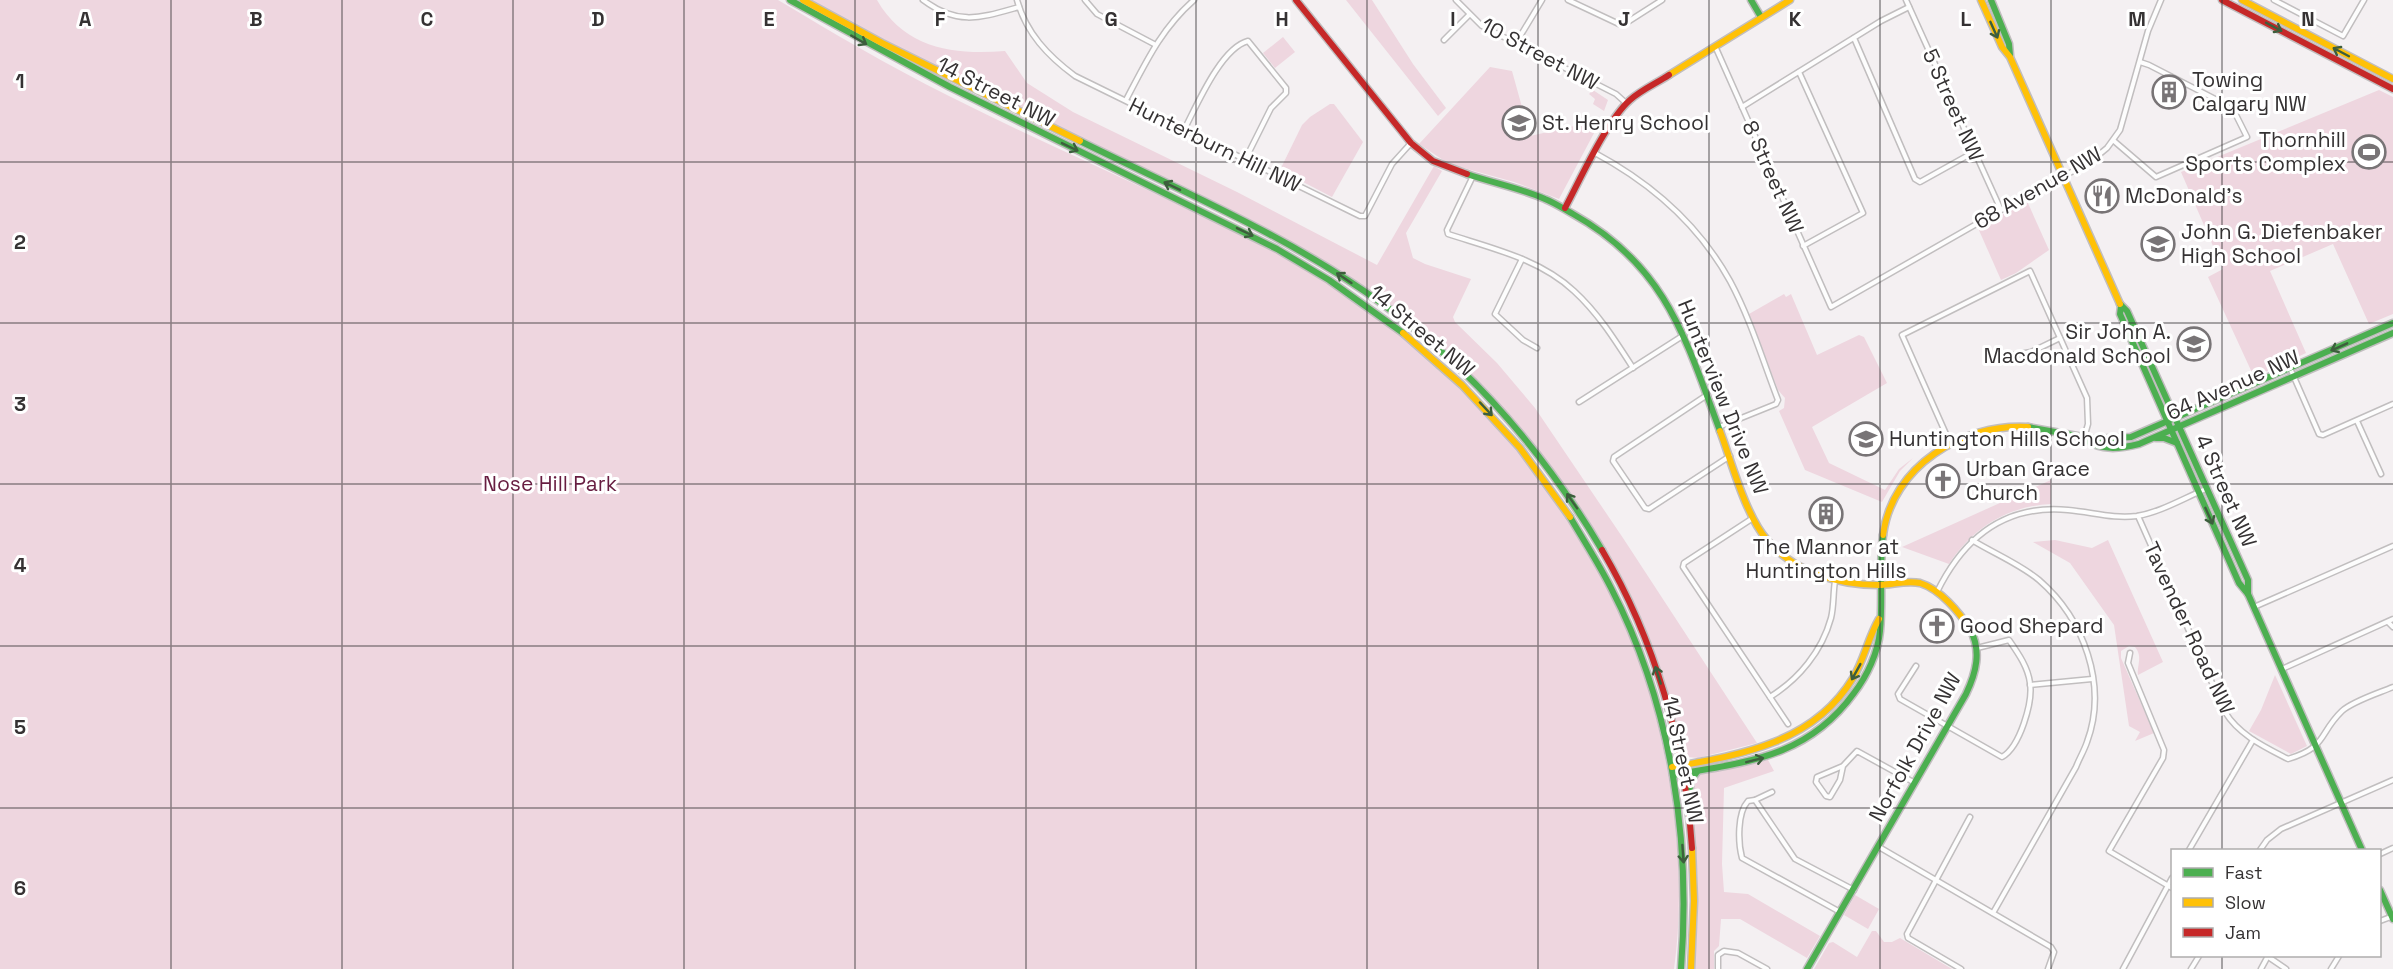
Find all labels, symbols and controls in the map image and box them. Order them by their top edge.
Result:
text: A [79,6,92,32]
text: B [249,6,263,32]
text: C [421,6,434,32]
text: D [591,6,605,32]
text: E [763,6,775,32]
text: F [935,6,946,32]
text: G [1104,6,1118,32]
text: H [1275,6,1289,32]
text: I [1450,6,1456,32]
text: J [1618,6,1630,32]
text: K [1789,6,1802,32]
text: L [1961,6,1972,32]
text: M [2128,6,2146,32]
text: N [2301,6,2315,32]
street label: 10 Street NW [1477,11,1604,96]
one-way arrow [1989,20,2000,38]
one-way arrow [2265,21,2282,33]
one-way arrow [849,35,867,46]
street label: 5 Street NW [1917,45,1990,165]
one-way arrow [2333,46,2350,58]
street label: 14 Street NW [933,50,1060,133]
place label: Towing Calgary NW [2192,66,2307,117]
text: 1 [15,68,25,94]
building icon: Towing Calgary NW [2151,74,2187,110]
street label: Hunterburn Hill NW [1125,91,1306,198]
school or university icon: St. Henry School [1501,105,1537,141]
place label: St. Henry School [1542,109,1709,136]
street label: 8 Street NW [1737,116,1810,237]
place label: Thornhill Sports Complex [2185,126,2346,177]
sports icon: Thornhill Sports Complex [2351,134,2387,170]
street label: 68 Avenue NW [1969,140,2106,235]
one-way arrow [1060,142,1078,154]
restaurant icon: McDonald's [2084,178,2120,214]
one-way arrow [1163,180,1181,192]
place label: McDonald's [2125,182,2243,209]
place label: John G. Diefenbaker High School [2181,218,2383,269]
school or university icon: John G. Diefenbaker High School [2140,226,2176,262]
one-way arrow [1236,227,1254,239]
text: 2 [14,229,26,255]
one-way arrow [1336,272,1352,284]
street label: 14 Street NW [1364,279,1480,382]
street label: Hunterview Drive NW [1672,295,1775,498]
place label: Sir John A. Macdonald School [1984,318,2171,369]
school or university icon: Sir John A. Macdonald School [2176,326,2212,362]
one-way arrow [2331,341,2349,353]
street label: 64 Avenue NW [2162,343,2304,426]
text: 3 [14,391,26,417]
one-way arrow [1479,401,1493,416]
school or university icon: Huntington Hills School [1848,421,1884,457]
place label: Huntington Hills School [1889,425,2125,452]
street label: 4 Street NW [2190,430,2263,551]
place label: Urban Grace Church [1966,455,2090,506]
church icon: Urban Grace Church [1925,463,1961,499]
park label: Nose Hill Park [483,470,617,497]
one-way arrow [1566,493,1578,509]
building icon: The Mannor at Huntington Hills [1808,496,1844,532]
one-way arrow [2204,507,2215,525]
place label: The Mannor at Huntington Hills [1745,533,1907,584]
street label: Tavender Road NW [2138,537,2241,718]
text: 4 [14,552,27,578]
church icon: Good Shepard [1919,608,1955,644]
place label: Good Shepard [1960,612,2104,639]
one-way arrow [1850,663,1861,681]
one-way arrow [1652,666,1663,685]
street label: Norfolk Drive NW [1862,667,1967,826]
street label: 14 Street NW [1657,694,1710,826]
text: 5 [14,714,26,740]
one-way arrow [1745,754,1764,766]
one-way arrow [1678,844,1689,864]
legend [2171,849,2381,957]
text: Fast [2225,861,2262,884]
text: 6 [14,875,26,901]
text: Slow [2225,891,2266,914]
text: Jam [2225,921,2261,944]

